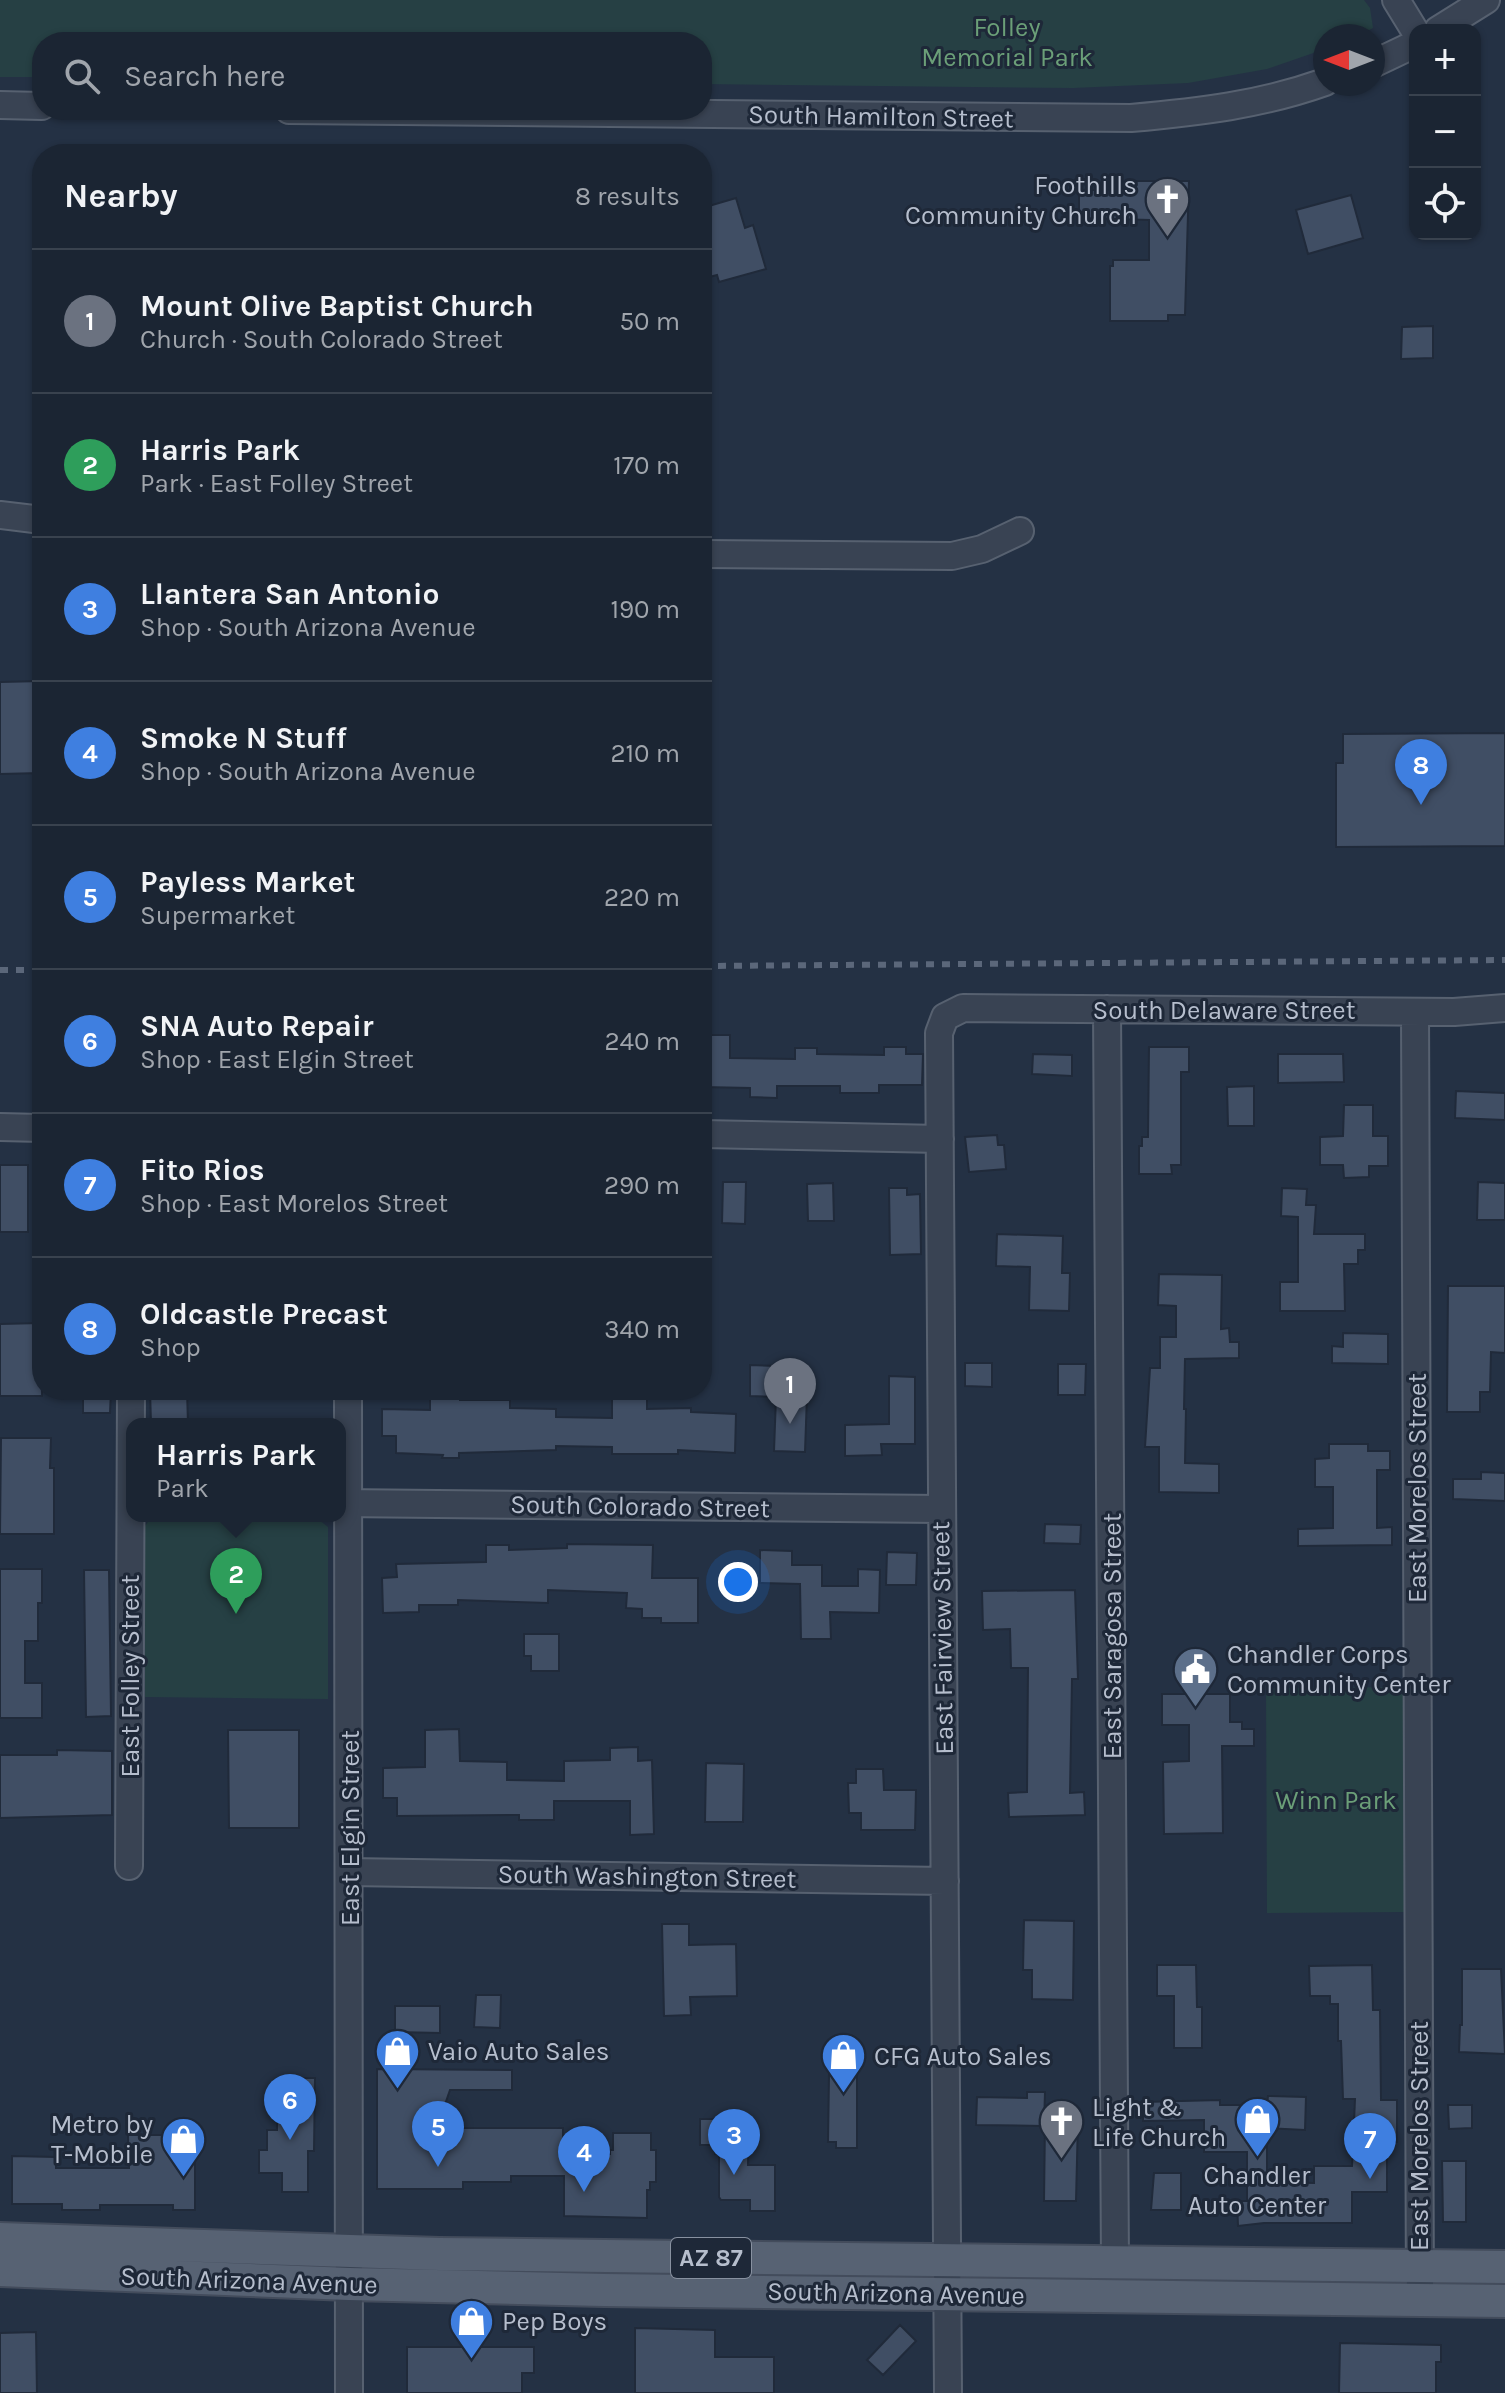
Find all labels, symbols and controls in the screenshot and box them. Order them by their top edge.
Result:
park label: Folley Memorial Park [921,12,1093,73]
north arrow [1313,24,1385,96]
map controls [1409,24,1481,240]
button: + [1409,24,1481,96]
search box [32,32,712,120]
icon: search [60,54,104,98]
text: Search here [124,58,285,94]
button: − [1409,96,1481,168]
street label: South Hamilton Street [748,99,1014,134]
button: locate [1409,168,1481,240]
place label: Foothills Community Church [905,170,1137,231]
text: Nearby [64,176,178,216]
church icon: Foothills Community Church [1144,176,1192,239]
text: 8 results [575,181,680,212]
text: Mount Olive Baptist Church [140,288,534,324]
text: 1 [85,306,95,337]
text: 50 m [619,306,680,337]
text: Church · South Colorado Street [140,324,503,355]
text: Harris Park [140,432,300,468]
text: 2 [82,450,98,481]
text: 170 m [613,450,680,481]
text: Park · East Folley Street [140,468,413,499]
text: Llantera San Antonio [140,576,440,612]
text: 3 [82,594,98,625]
text: 190 m [610,594,680,625]
text: Shop · South Arizona Avenue [140,612,476,643]
text: Smoke N Stuff [140,720,347,756]
text: 4 [82,738,98,769]
text: 210 m [610,738,680,769]
pin: 8 [1395,739,1447,805]
text: Shop · South Arizona Avenue [140,756,476,787]
text: Payless Market [140,864,355,900]
text: 5 [82,882,98,913]
text: 220 m [604,882,680,913]
text: Supermarket [140,900,295,931]
street label: South Delaware Street [1093,995,1356,1026]
text: SNA Auto Repair [140,1008,374,1044]
text: 6 [82,1026,98,1057]
text: 240 m [604,1026,680,1057]
text: Shop · East Elgin Street [140,1044,414,1075]
text: Fito Rios [140,1152,265,1188]
text: 7 [84,1170,96,1201]
text: 290 m [604,1170,680,1201]
text: Shop · East Morelos Street [140,1188,448,1219]
text: Oldcastle Precast [140,1296,388,1332]
text: 8 [82,1314,98,1345]
text: 340 m [604,1314,680,1345]
text: Shop [140,1332,201,1363]
pin: 1 [764,1358,816,1424]
street label: East Morelos Street [1402,1373,1433,1603]
popup [126,1418,346,1522]
text: Harris Park [156,1437,316,1473]
text: Park [156,1473,209,1504]
street label: South Colorado Street [510,1489,770,1524]
street label: East Saragosa Street [1097,1512,1128,1759]
street label: East Fairview Street [925,1521,960,1755]
pin: 2 [210,1548,262,1614]
your location [718,1562,758,1602]
street label: East Folley Street [115,1574,146,1778]
place label: Chandler Corps Community Center [1227,1639,1451,1700]
public building icon: Chandler Corps Community Center [1172,1645,1220,1708]
street label: East Elgin Street [335,1730,366,1926]
park label: Winn Park [1275,1785,1397,1816]
street label: South Washington Street [497,1858,797,1895]
street label: East Morelos Street [1404,2021,1435,2251]
shop icon: Vaio Auto Sales [373,2027,421,2090]
shop icon: CFG Auto Sales [819,2032,867,2095]
place label: Vaio Auto Sales [428,2036,609,2067]
place label: CFG Auto Sales [874,2041,1052,2072]
pin: 6 [264,2074,316,2140]
place label: Light & Life Church [1092,2092,1226,2153]
shop icon: Chandler Auto Center [1233,2096,1281,2159]
church icon: Light & Life Church [1037,2098,1085,2161]
pin: 5 [412,2101,464,2167]
place label: Metro by T-Mobile [51,2109,153,2170]
pin: 3 [708,2109,760,2175]
pin: 7 [1344,2113,1396,2179]
shop icon: Metro by T-Mobile [160,2115,208,2178]
pin: 4 [558,2126,610,2192]
place label: Chandler Auto Center [1188,2160,1327,2221]
road number: AZ 87 [671,2238,751,2278]
street label: South Arizona Avenue [120,2261,378,2300]
street label: South Arizona Avenue [767,2276,1025,2311]
shop icon: Pep Boys [447,2297,495,2360]
place label: Pep Boys [502,2306,607,2337]

